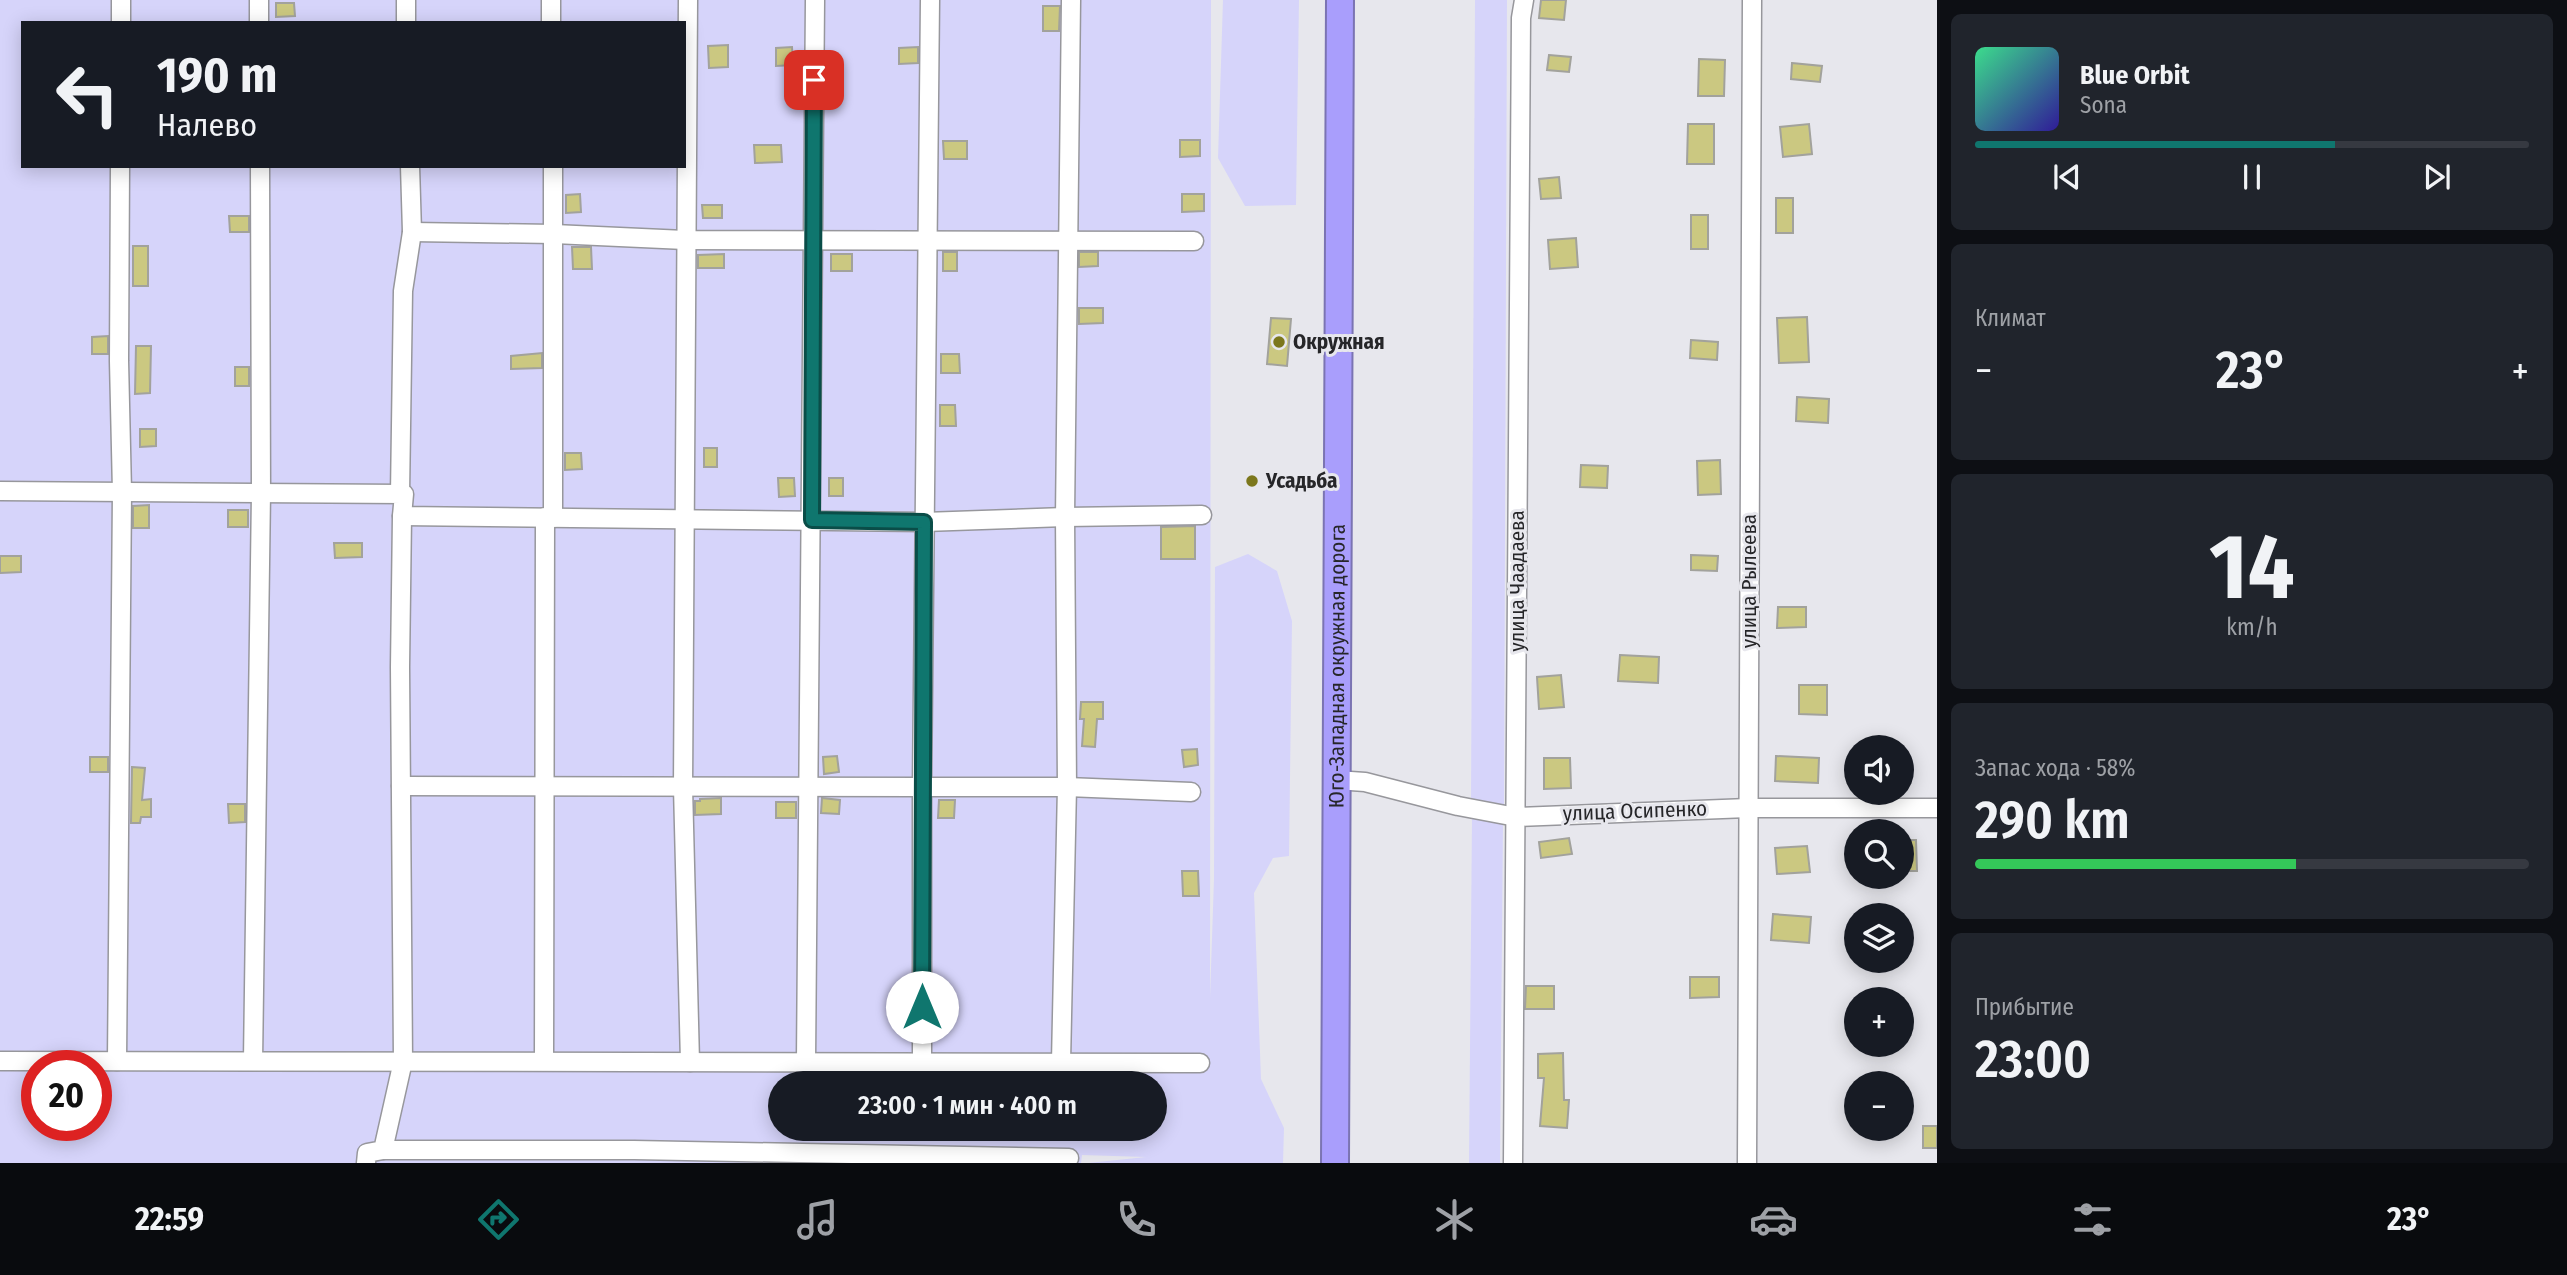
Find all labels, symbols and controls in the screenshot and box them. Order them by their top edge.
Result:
text: 190 m [157,46,277,105]
icon: left [42,49,133,140]
pin [784,50,844,110]
text: Blue Orbit [2080,60,2190,91]
icon: arrive [795,61,833,99]
text: Sona [2080,91,2127,119]
text: Налево [157,106,257,144]
icon: previous [2048,158,2086,196]
icon: pause [2233,158,2271,196]
icon: next [2418,158,2456,196]
text: Климат [1975,304,2046,332]
place label: Окружная [1293,329,1385,355]
marker: Окружная [1271,334,1287,350]
text: 23° [2216,339,2288,402]
text: − [1975,348,1992,394]
text: + [2512,348,2529,394]
place label: Усадьба [1265,468,1337,494]
marker: Усадьба [1244,473,1260,489]
street label: улица Чаадаева [1504,510,1530,652]
text: 14 [2209,513,2295,622]
street label: улица Рылеева [1736,514,1762,648]
street label: Юго-Западная окружная дорога [1324,524,1351,808]
text: km/h [2226,613,2278,641]
map controls [1844,735,1914,1141]
button: sound [1844,735,1914,805]
text: Запас хода · 58% [1975,754,2135,782]
text: 290 km [1975,789,2130,852]
street label: улица Осипенко [1562,795,1708,827]
button: search [1844,819,1914,889]
button: layers [1844,903,1914,973]
position arrow [885,970,959,1044]
button: + [1844,987,1914,1057]
text: Прибытие [1975,993,2074,1021]
text: 23:00 [1975,1028,2091,1091]
speed limit sign: 20 [21,1050,112,1141]
button: − [1844,1071,1914,1141]
text: 23:00 · 1 мин · 400 m [858,1090,1077,1121]
icon: directions [474,1195,523,1244]
icon: music [793,1195,842,1244]
icon: phone [1112,1195,1161,1244]
icon: climate [1430,1195,1479,1244]
icon: car [1749,1195,1798,1244]
icon: filters [2068,1195,2117,1244]
text: 22:59 [135,1200,204,1238]
text: 23° [2387,1200,2432,1238]

